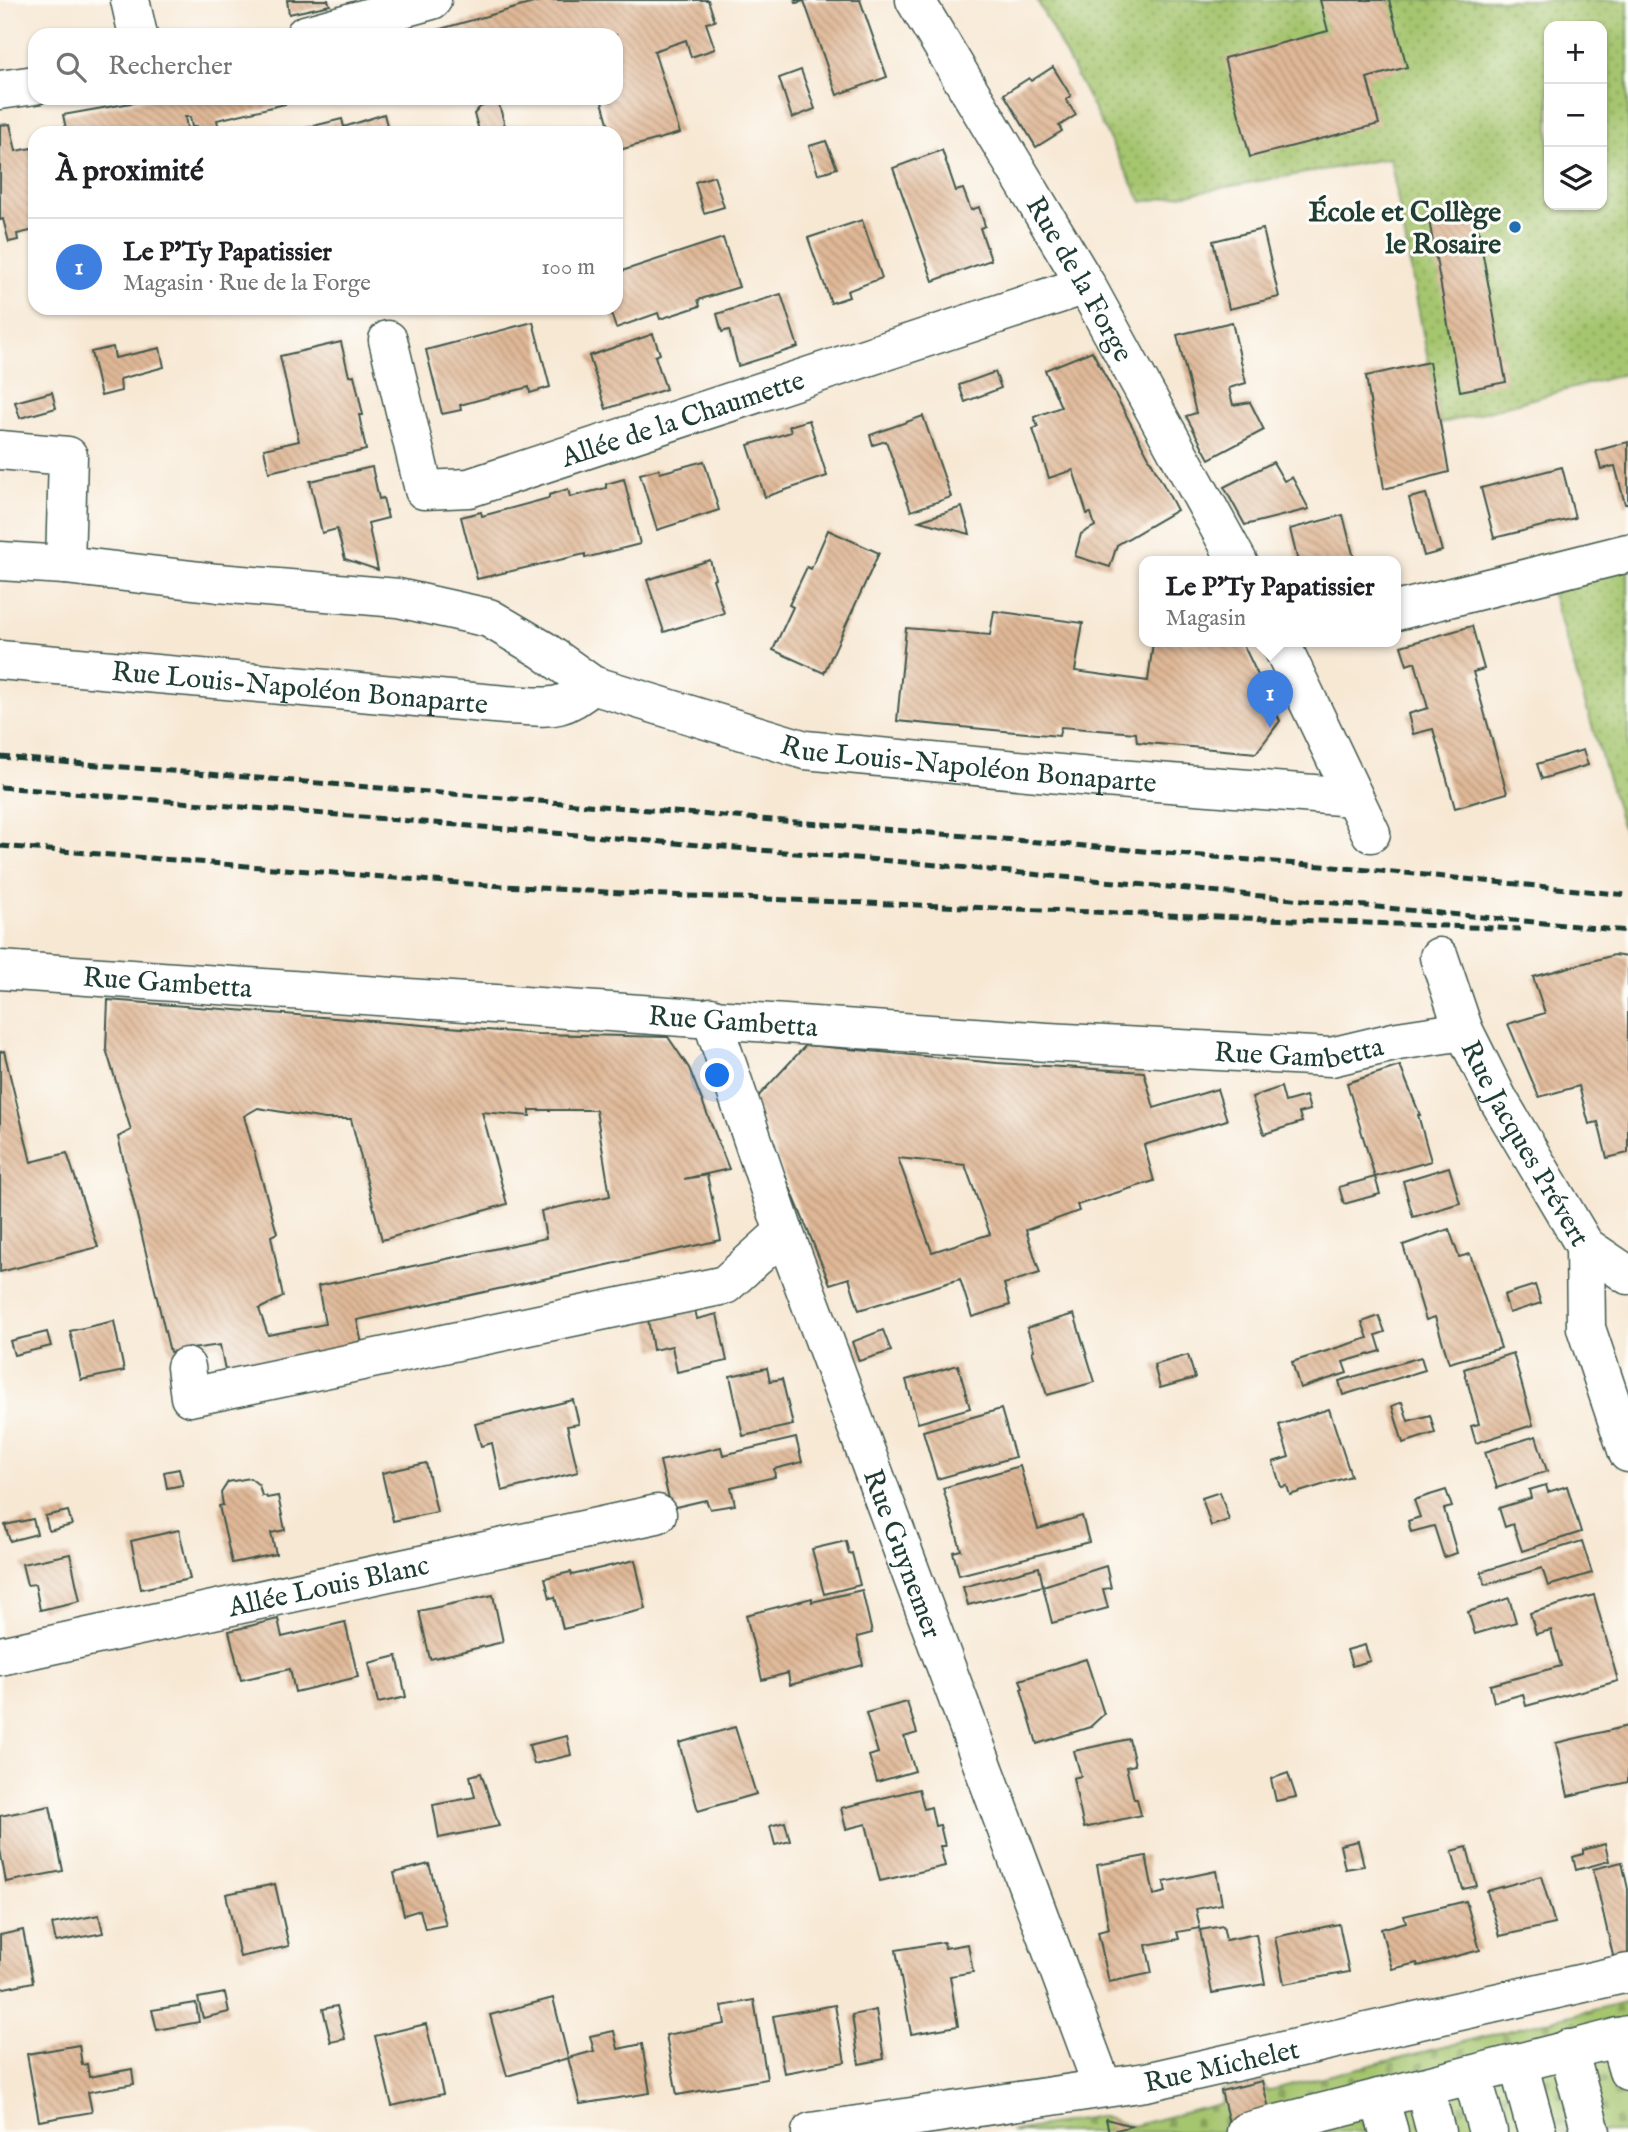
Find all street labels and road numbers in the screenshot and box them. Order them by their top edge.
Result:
street label: Rue de la Forge [1017,191,1140,369]
street label: Allée de la Chaumette [556,364,809,477]
street label: Rue Louis-Napoléon Bonaparte [110,655,489,723]
street label: Rue Louis-Napoléon Bonaparte [776,729,1158,802]
street label: Rue Gambetta [82,961,254,1007]
street label: Rue Gambetta [647,1000,820,1046]
street label: Rue Gambetta [1213,1030,1388,1078]
street label: Rue Jacques Prévert [1452,1035,1596,1254]
street label: Rue Guynemer [854,1465,949,1644]
street label: Allée Louis Blanc [224,1549,433,1626]
street label: Rue Michelet [1141,2033,1303,2102]

